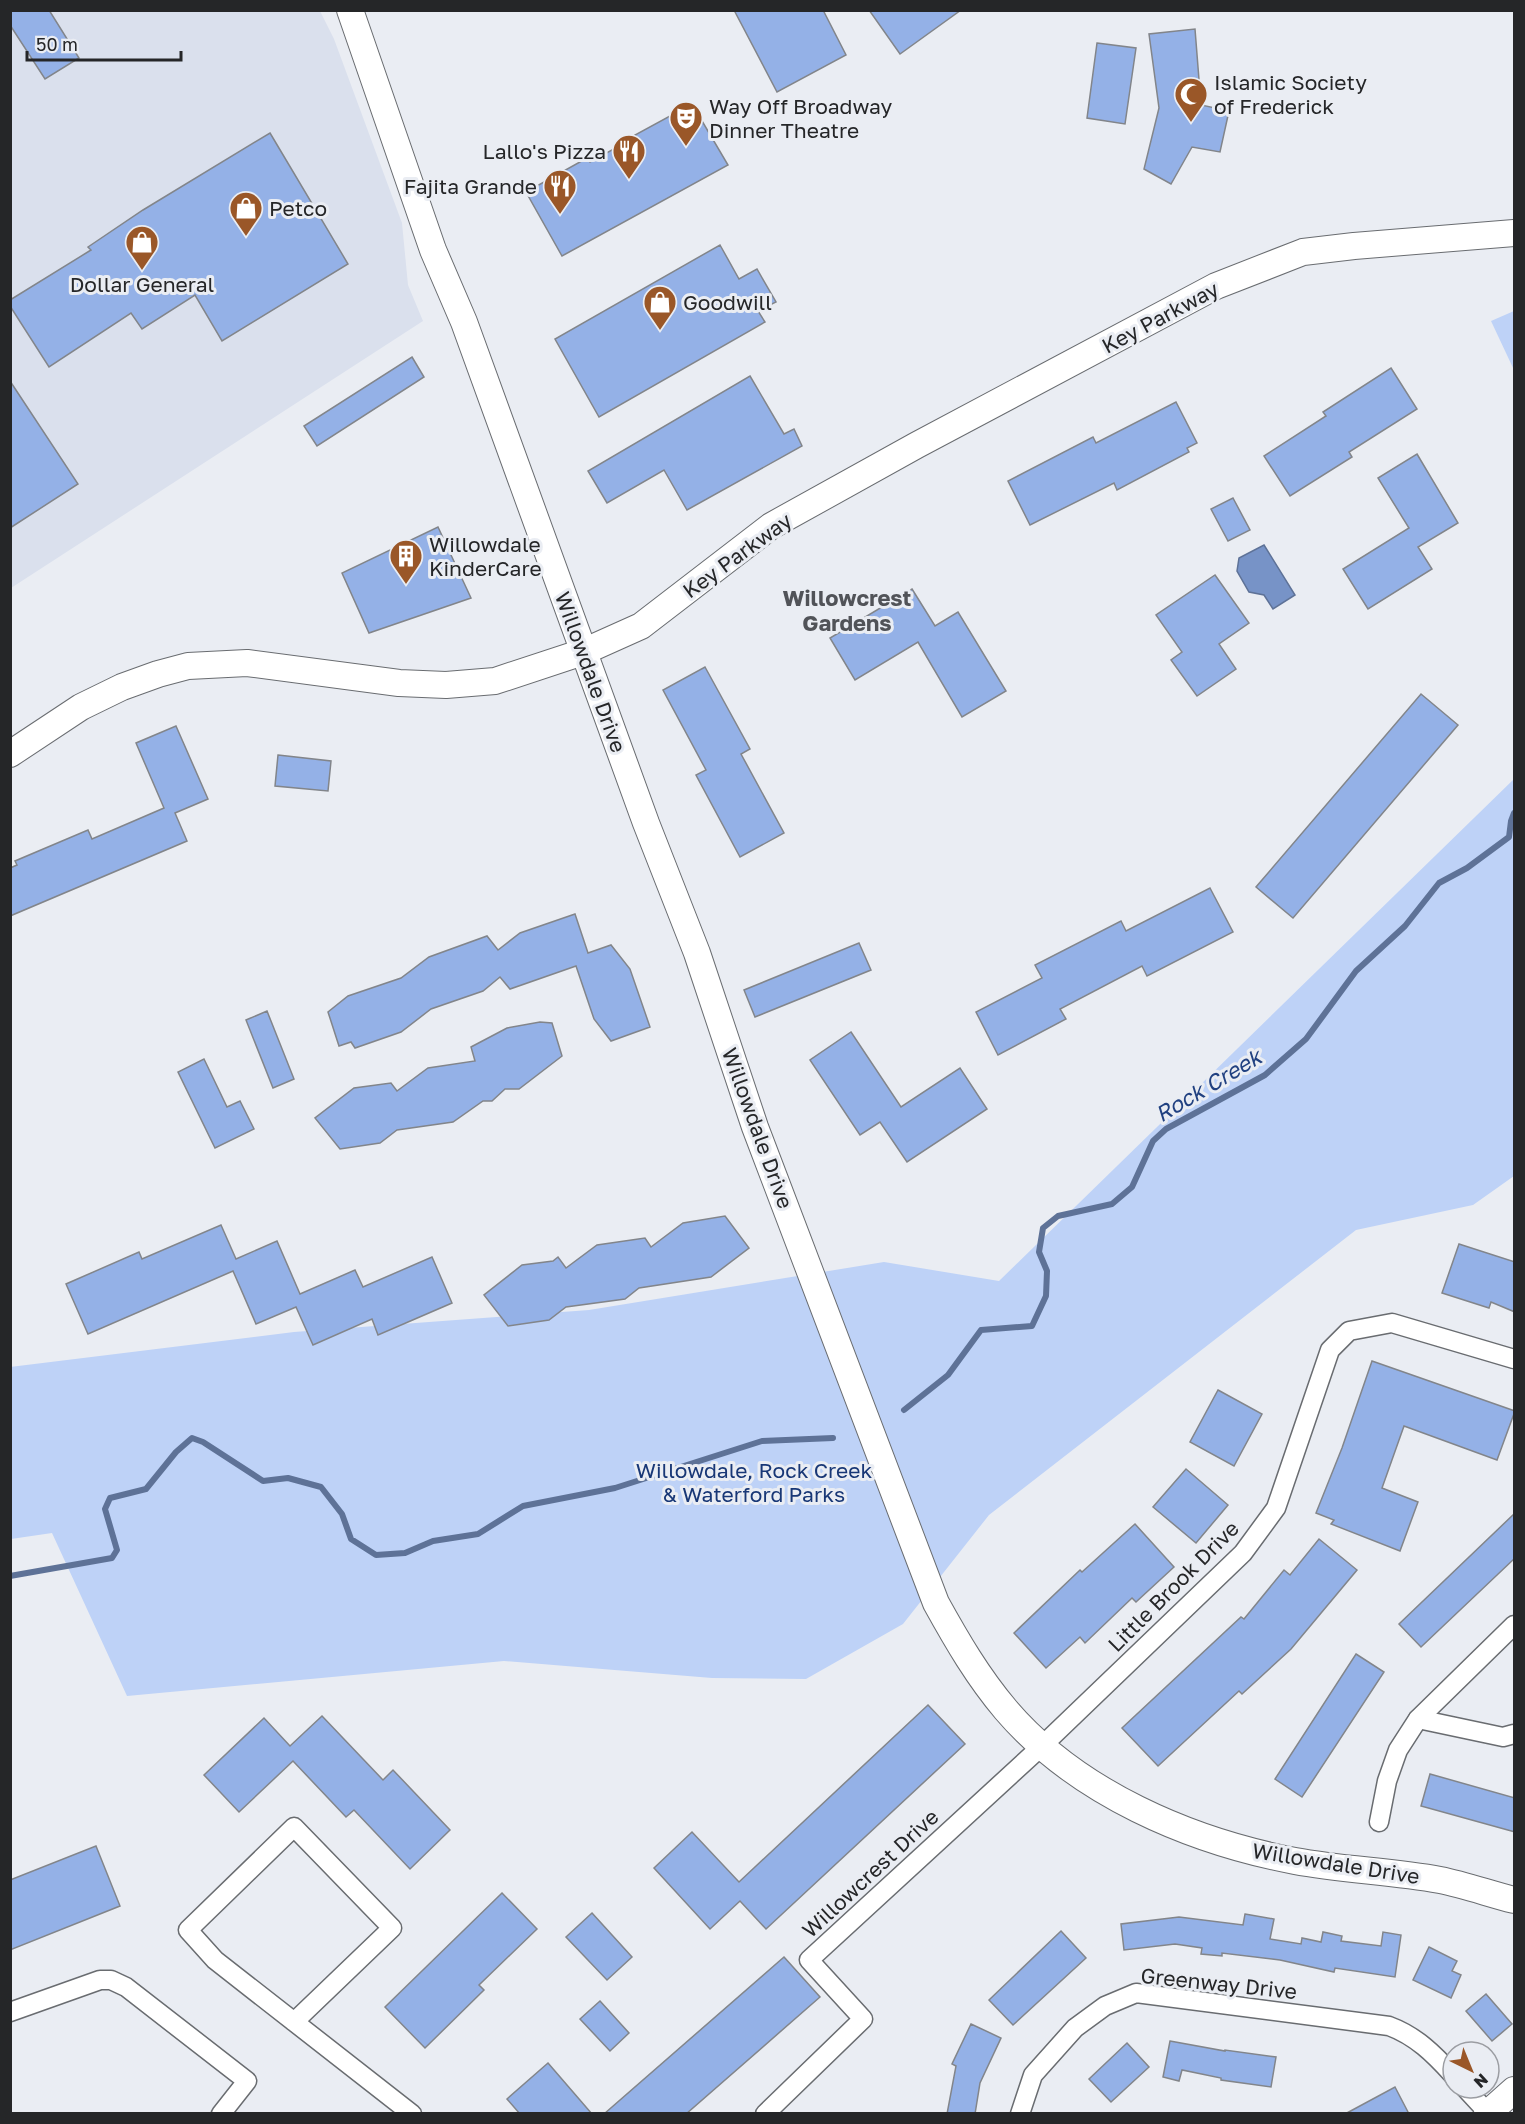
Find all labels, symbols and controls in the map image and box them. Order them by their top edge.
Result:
scale bar [27,24,182,62]
text: 50 m [36,33,78,55]
place label: Islamic Society of Frederick [1214,69,1367,119]
mosque icon: Islamic Society of Frederick [1173,76,1209,123]
place label: Way Off Broadway Dinner Theatre [709,93,893,143]
theatre icon: Way Off Broadway Dinner Theatre [668,100,704,147]
restaurant icon: Lallo's Pizza [611,133,647,180]
place label: Lallo's Pizza [482,138,606,164]
restaurant icon: Fajita Grande [542,168,578,215]
place label: Fajita Grande [404,173,537,199]
shop icon: Petco [228,190,264,237]
place label: Petco [269,195,327,221]
shop icon: Dollar General [124,224,160,271]
place label: Dollar General [70,271,214,297]
street label: Key Parkway [1097,275,1223,359]
shop icon: Goodwill [642,284,678,331]
place label: Goodwill [683,289,772,315]
street label: Key Parkway [677,507,797,603]
place label: Willowdale KinderCare [429,531,542,581]
building icon: Willowdale KinderCare [388,538,424,585]
district label: Willowcrest Gardens [783,584,912,636]
street label: Willowdale Drive [550,588,632,756]
water label: Rock Creek [1150,1041,1268,1127]
street label: Willowdale Drive [717,1044,799,1212]
park label: Willowdale, Rock Creek & Waterford Parks [636,1457,872,1507]
street label: Little Brook Drive [1102,1515,1244,1657]
street label: Willowcrest Drive [797,1803,943,1943]
street label: Willowdale Drive [1251,1837,1421,1889]
street label: Greenway Drive [1140,1962,1298,2004]
north arrow [1441,2040,1501,2100]
text: N [1470,2070,1493,2092]

